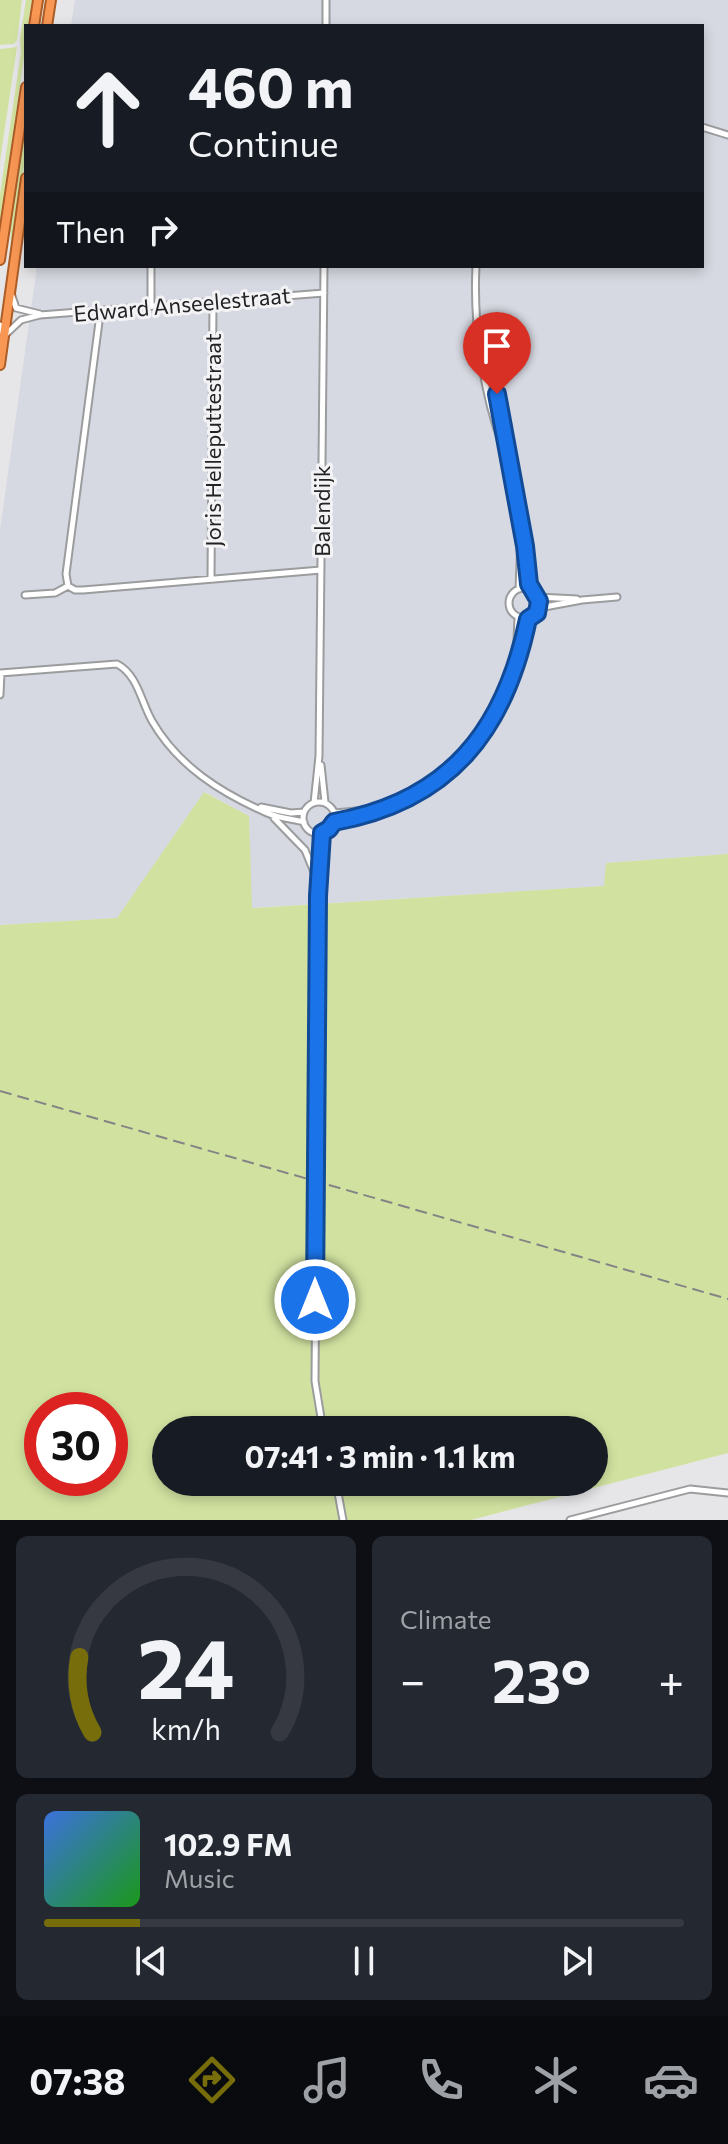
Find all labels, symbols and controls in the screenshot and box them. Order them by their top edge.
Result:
text: 460 m [188,51,354,120]
icon: ahead [56,56,160,160]
text: Continue [188,120,339,164]
icon: right [141,208,185,252]
text: Then [56,212,125,249]
street label: Edward Anseelestraat [72,281,292,327]
pin [463,312,531,394]
icon: arrive [475,324,519,368]
street label: Joris Helleputtestraat [199,333,226,547]
street label: Balendijk [308,465,335,557]
position arrow [273,1258,357,1342]
speed limit sign: 30 [24,1392,128,1496]
text: 07:41 · 3 min · 1.1 km [244,1437,516,1474]
text: Climate [400,1603,492,1634]
text: 24 [137,1614,235,1716]
text: 23° [492,1642,591,1715]
text: − [400,1652,425,1706]
text: + [658,1652,684,1706]
text: km/h [151,1711,221,1746]
text: 102.9 FM [164,1825,292,1862]
text: Music [164,1862,235,1893]
icon: previous [129,1939,173,1983]
icon: pause [342,1939,386,1983]
icon: next [555,1939,599,1983]
icon: directions [184,2052,240,2108]
icon: music [299,2052,355,2108]
icon: phone [413,2052,469,2108]
icon: climate [528,2052,584,2108]
icon: car [643,2052,699,2108]
text: 07:38 [29,2058,125,2102]

